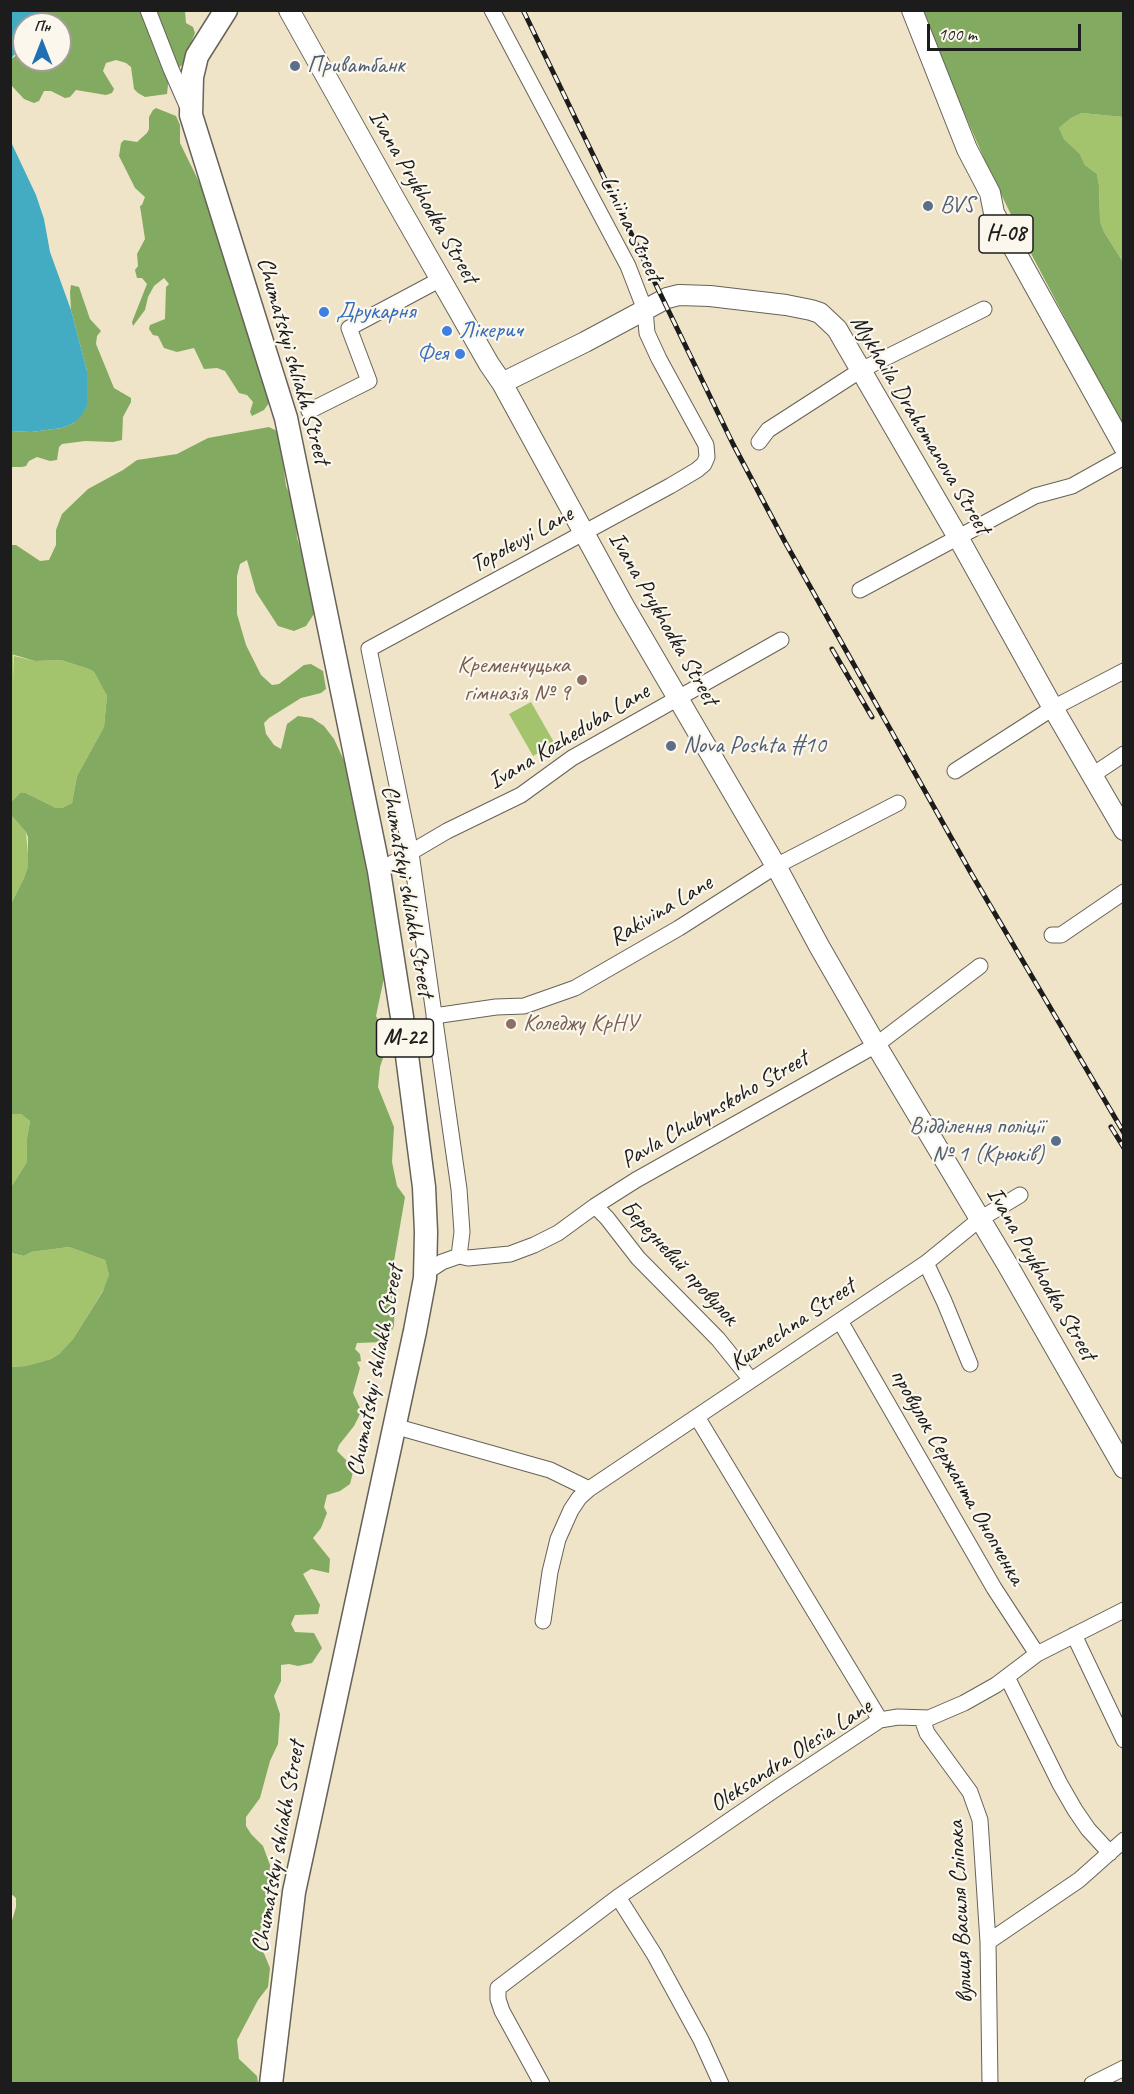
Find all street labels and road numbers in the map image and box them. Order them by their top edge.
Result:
street label: Ivana Prykhodka Street [362,105,484,289]
street label: Liniina Street [593,171,669,287]
road number: Н-08 [979,215,1033,253]
street label: Chumatskyi shliakh Street [250,254,336,468]
street label: Mykhaila Drahomanova Street [843,310,997,540]
street label: Topolevyi Lane [466,500,578,580]
street label: Ivana Prykhodka Street [602,527,724,711]
street label: Ivana Kozheduba Lane [483,677,655,797]
street label: Chumatskyi shliakh Street [374,783,440,999]
street label: Rakivina Lane [604,869,718,953]
road number: М-22 [376,1019,434,1057]
street label: Pavla Chubynskoho Street [616,1045,814,1175]
street label: Ivana Prykhodka Street [980,1182,1102,1366]
street label: Березневий провулок [614,1194,744,1332]
street label: Chumatskyi shliakh Street [341,1263,411,1479]
street label: Kuznechna Street [725,1272,861,1378]
street label: провулок Сержанта Онопченка [883,1364,1031,1590]
street label: Oleksandra Olesia Lane [705,1693,877,1819]
street label: Chumatskyi shliakh Street [246,1739,312,1955]
street label: вулиця Василя Сліпака [942,1820,980,2004]

